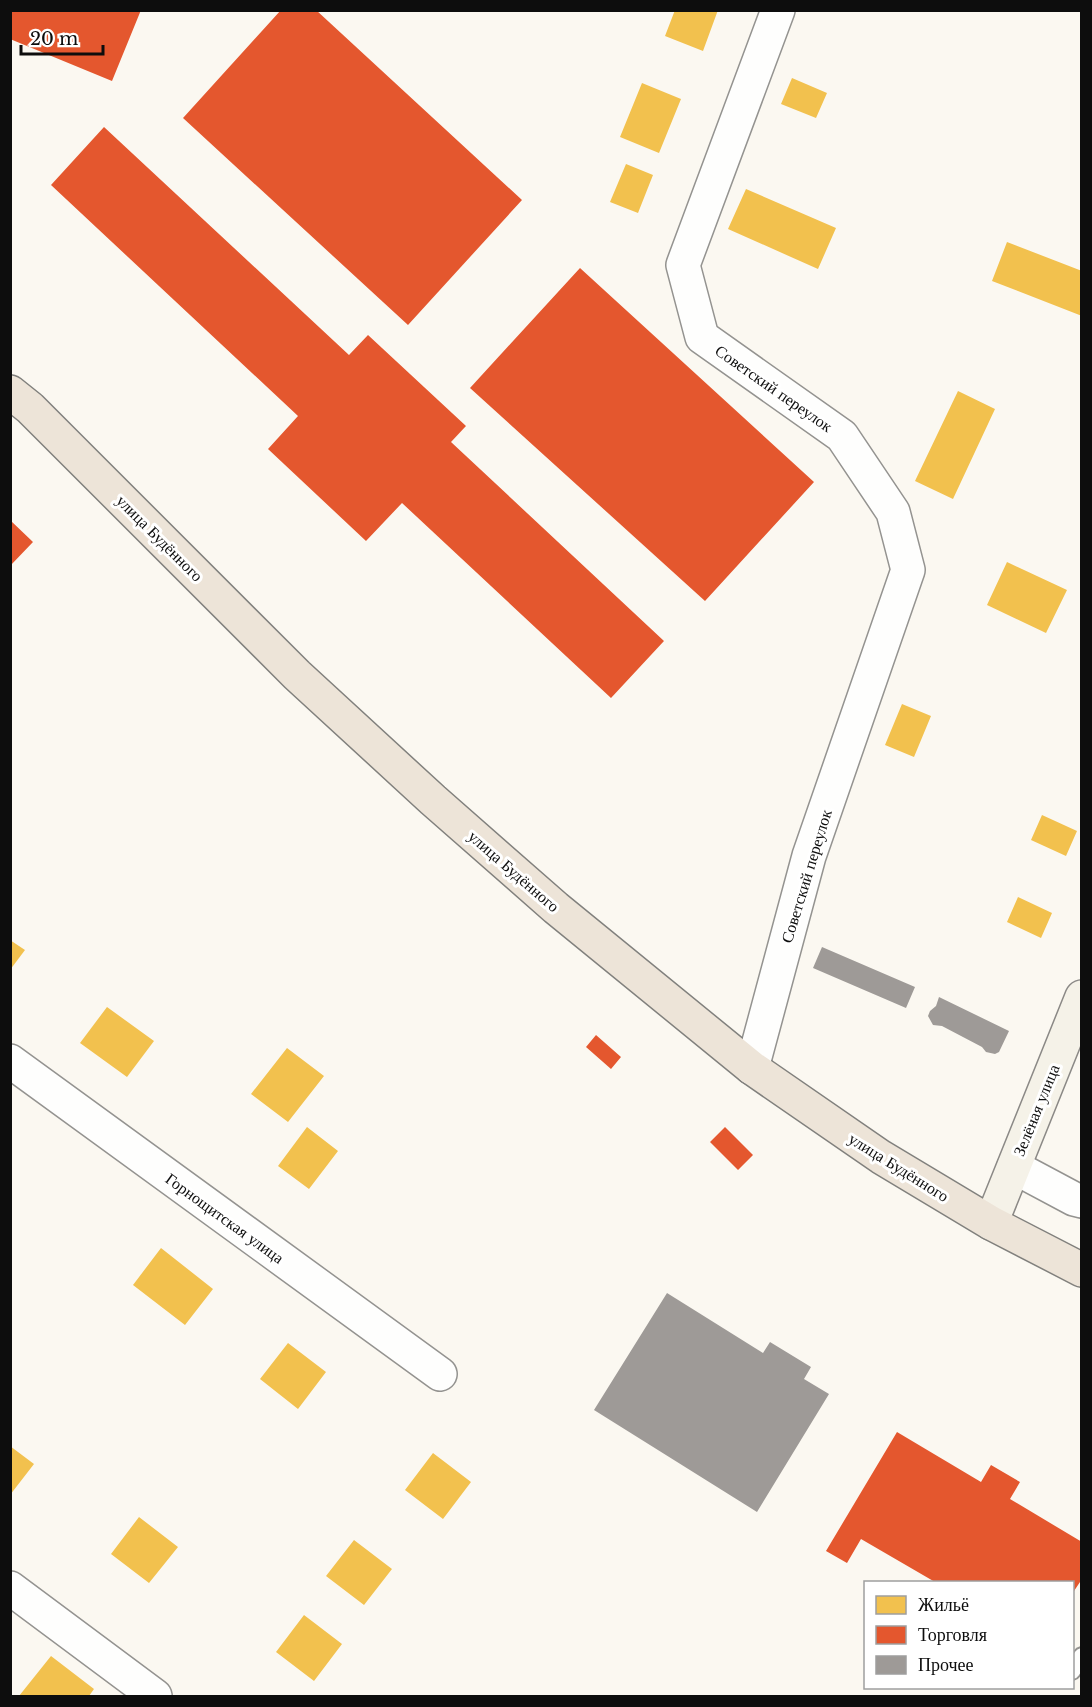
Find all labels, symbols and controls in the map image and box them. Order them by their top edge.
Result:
scale bar [21,18,104,56]
text: 20 m [30,28,78,50]
street label: Советский переулок [712,340,837,436]
street label: улица Будённого [112,490,208,586]
street label: Советский переулок [776,807,836,945]
street label: улица Будённого [464,826,564,916]
street label: Зелёная улица [1008,1061,1064,1159]
street label: улица Будённого [845,1128,953,1206]
street label: Горнощитская улица [162,1168,288,1268]
legend [864,1581,1074,1689]
text: Жильё [918,1594,969,1616]
text: Торговля [918,1624,987,1646]
text: Прочее [918,1654,974,1676]

